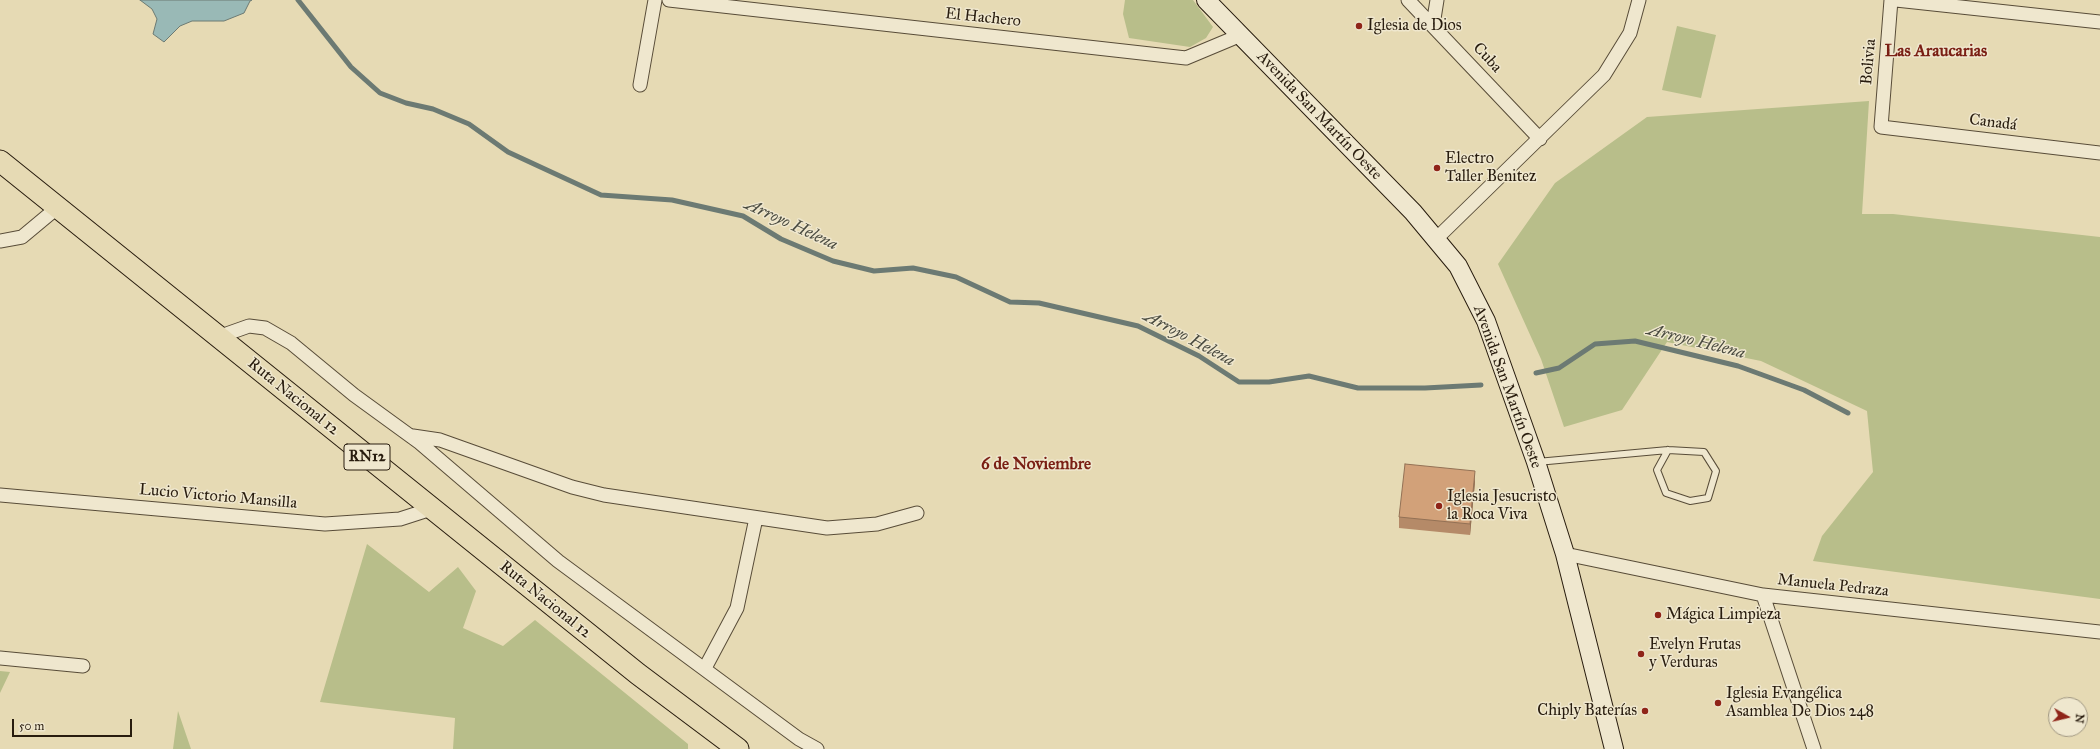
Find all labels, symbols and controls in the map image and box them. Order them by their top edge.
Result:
street label: El Hachero [944,4,1022,32]
place label: Iglesia de Dios [1367,16,1462,36]
marker: Iglesia de Dios [1354,21,1364,31]
street label: Bolivia [1857,38,1881,86]
street label: Cuba [1468,39,1506,77]
district label: Las Araucarias [1885,42,1987,62]
street label: Avenida San Martín Oeste [1252,47,1386,185]
street label: Canadá [1968,111,2018,135]
place label: Electro Taller Benitez [1445,149,1536,187]
marker: Electro Taller Benitez [1432,163,1442,173]
water label: Arroyo Helena [741,195,841,255]
street label: Avenida San Martín Oeste [1469,303,1545,471]
water label: Arroyo Helena [1140,306,1238,372]
water label: Arroyo Helena [1645,320,1747,364]
street label: Ruta Nacional 12 [243,354,343,440]
road number: RN12 [344,444,390,470]
district label: 6 de Noviembre [981,455,1091,475]
street label: Lucio Victorio Mansilla [138,481,298,513]
place label: Iglesia Jesucristo la Roca Viva [1447,487,1557,525]
marker: Iglesia Jesucristo la Roca Viva [1434,501,1444,511]
street label: Ruta Nacional 12 [495,557,595,643]
street label: Manuela Pedraza [1776,571,1890,601]
place label: Mágica Limpieza [1666,605,1781,625]
marker: Mágica Limpieza [1653,610,1663,620]
place label: Evelyn Frutas y Verduras [1649,635,1741,673]
marker: Evelyn Frutas y Verduras [1636,649,1646,659]
place label: Iglesia Evangélica Asamblea De Dios 248 [1726,684,1874,722]
north arrow [2048,697,2088,737]
marker: Iglesia Evangélica Asamblea De Dios 248 [1713,698,1723,708]
place label: Chiply Baterías [1537,701,1637,721]
marker: Chiply Baterías [1640,706,1650,716]
scale bar [14,711,134,737]
text: N [2072,713,2086,724]
text: 50 m [19,719,44,733]

